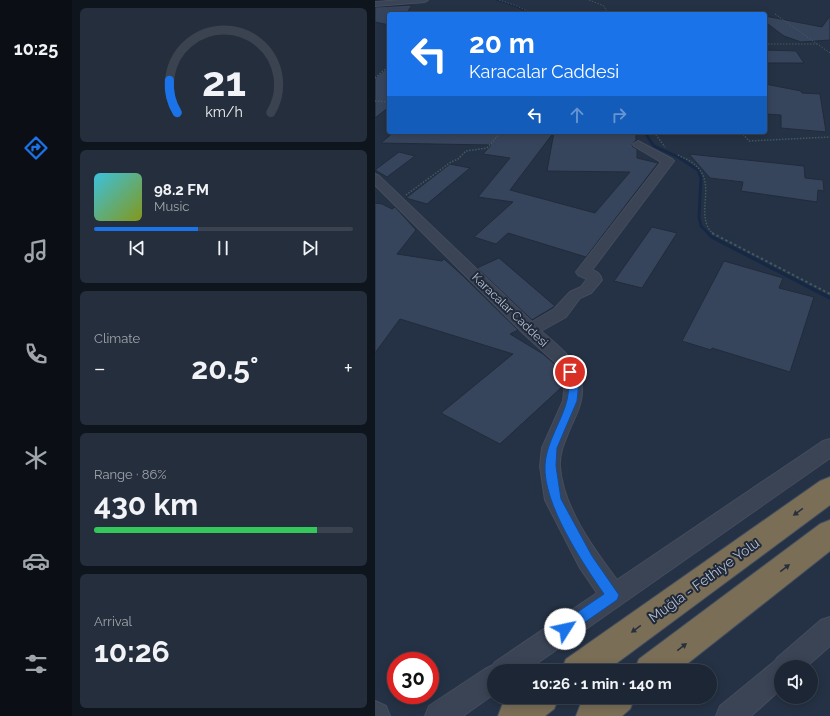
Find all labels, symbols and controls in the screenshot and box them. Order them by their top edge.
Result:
text: 20 m [469,27,535,60]
icon: left [403,28,455,80]
text: 10:25 [14,38,58,59]
text: 21 [201,57,246,106]
text: Karacalar Caddesi [469,61,619,82]
text: km/h [205,103,242,119]
icon: left [524,104,546,126]
icon: ahead [566,104,588,126]
icon: right [608,104,630,126]
icon: directions [22,134,50,162]
text: 98.2 FM [154,181,209,199]
text: Music [154,199,189,214]
icon: music [22,237,50,265]
icon: previous [126,237,148,259]
icon: pause [212,237,234,259]
icon: next [299,237,321,259]
street label: Karacalar Caddesi [469,270,551,350]
text: Climate [94,331,140,346]
icon: phone [22,340,50,368]
text: 20.5° [191,351,258,386]
text: − [94,355,106,381]
text: + [344,355,353,381]
pin [553,355,587,389]
icon: arrive [559,361,581,383]
icon: climate [22,444,50,472]
text: Range · 86% [94,467,167,482]
text: 430 km [94,487,198,522]
one-way arrow [793,508,804,516]
street label: Muğla - Fethiye Yolu [646,535,762,625]
icon: car [22,547,50,575]
one-way arrow [780,564,791,572]
position arrow [544,608,586,650]
text: Arrival [94,614,132,629]
one-way arrow [631,625,641,633]
text: 10:26 [94,634,170,669]
one-way arrow [677,643,688,651]
icon: filters [22,650,50,678]
speed limit sign: 30 [387,652,439,704]
map controls [774,660,818,704]
button: sound [774,660,818,704]
text: 10:26 · 1 min · 140 m [532,675,672,693]

